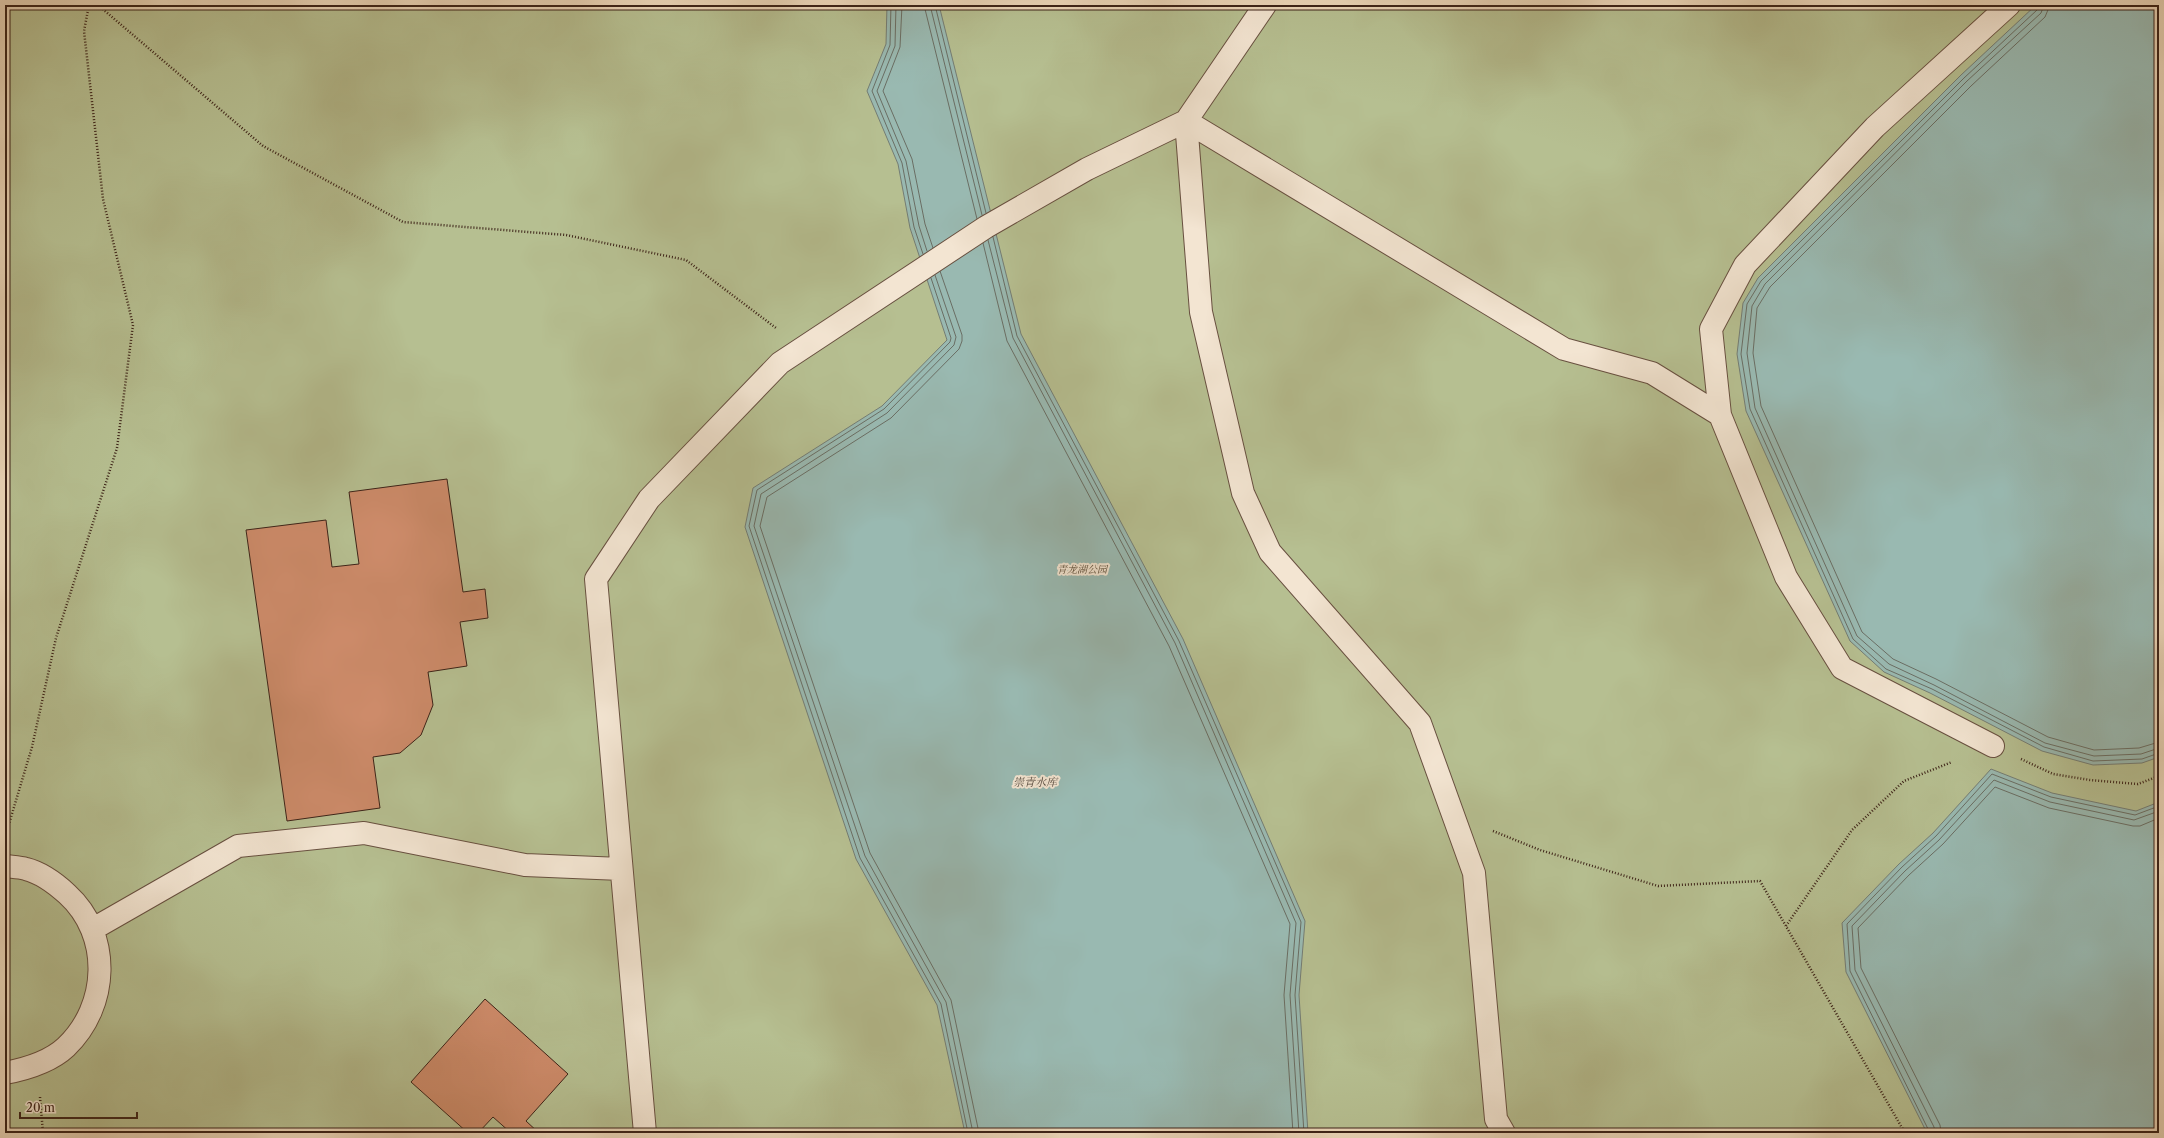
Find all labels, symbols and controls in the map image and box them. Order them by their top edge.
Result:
park label: 青龙湖公园 [1057,563,1109,576]
water label: 崇青水库 [1013,775,1059,789]
scale bar [20,1094,137,1120]
text: 20 m [26,1100,55,1115]

